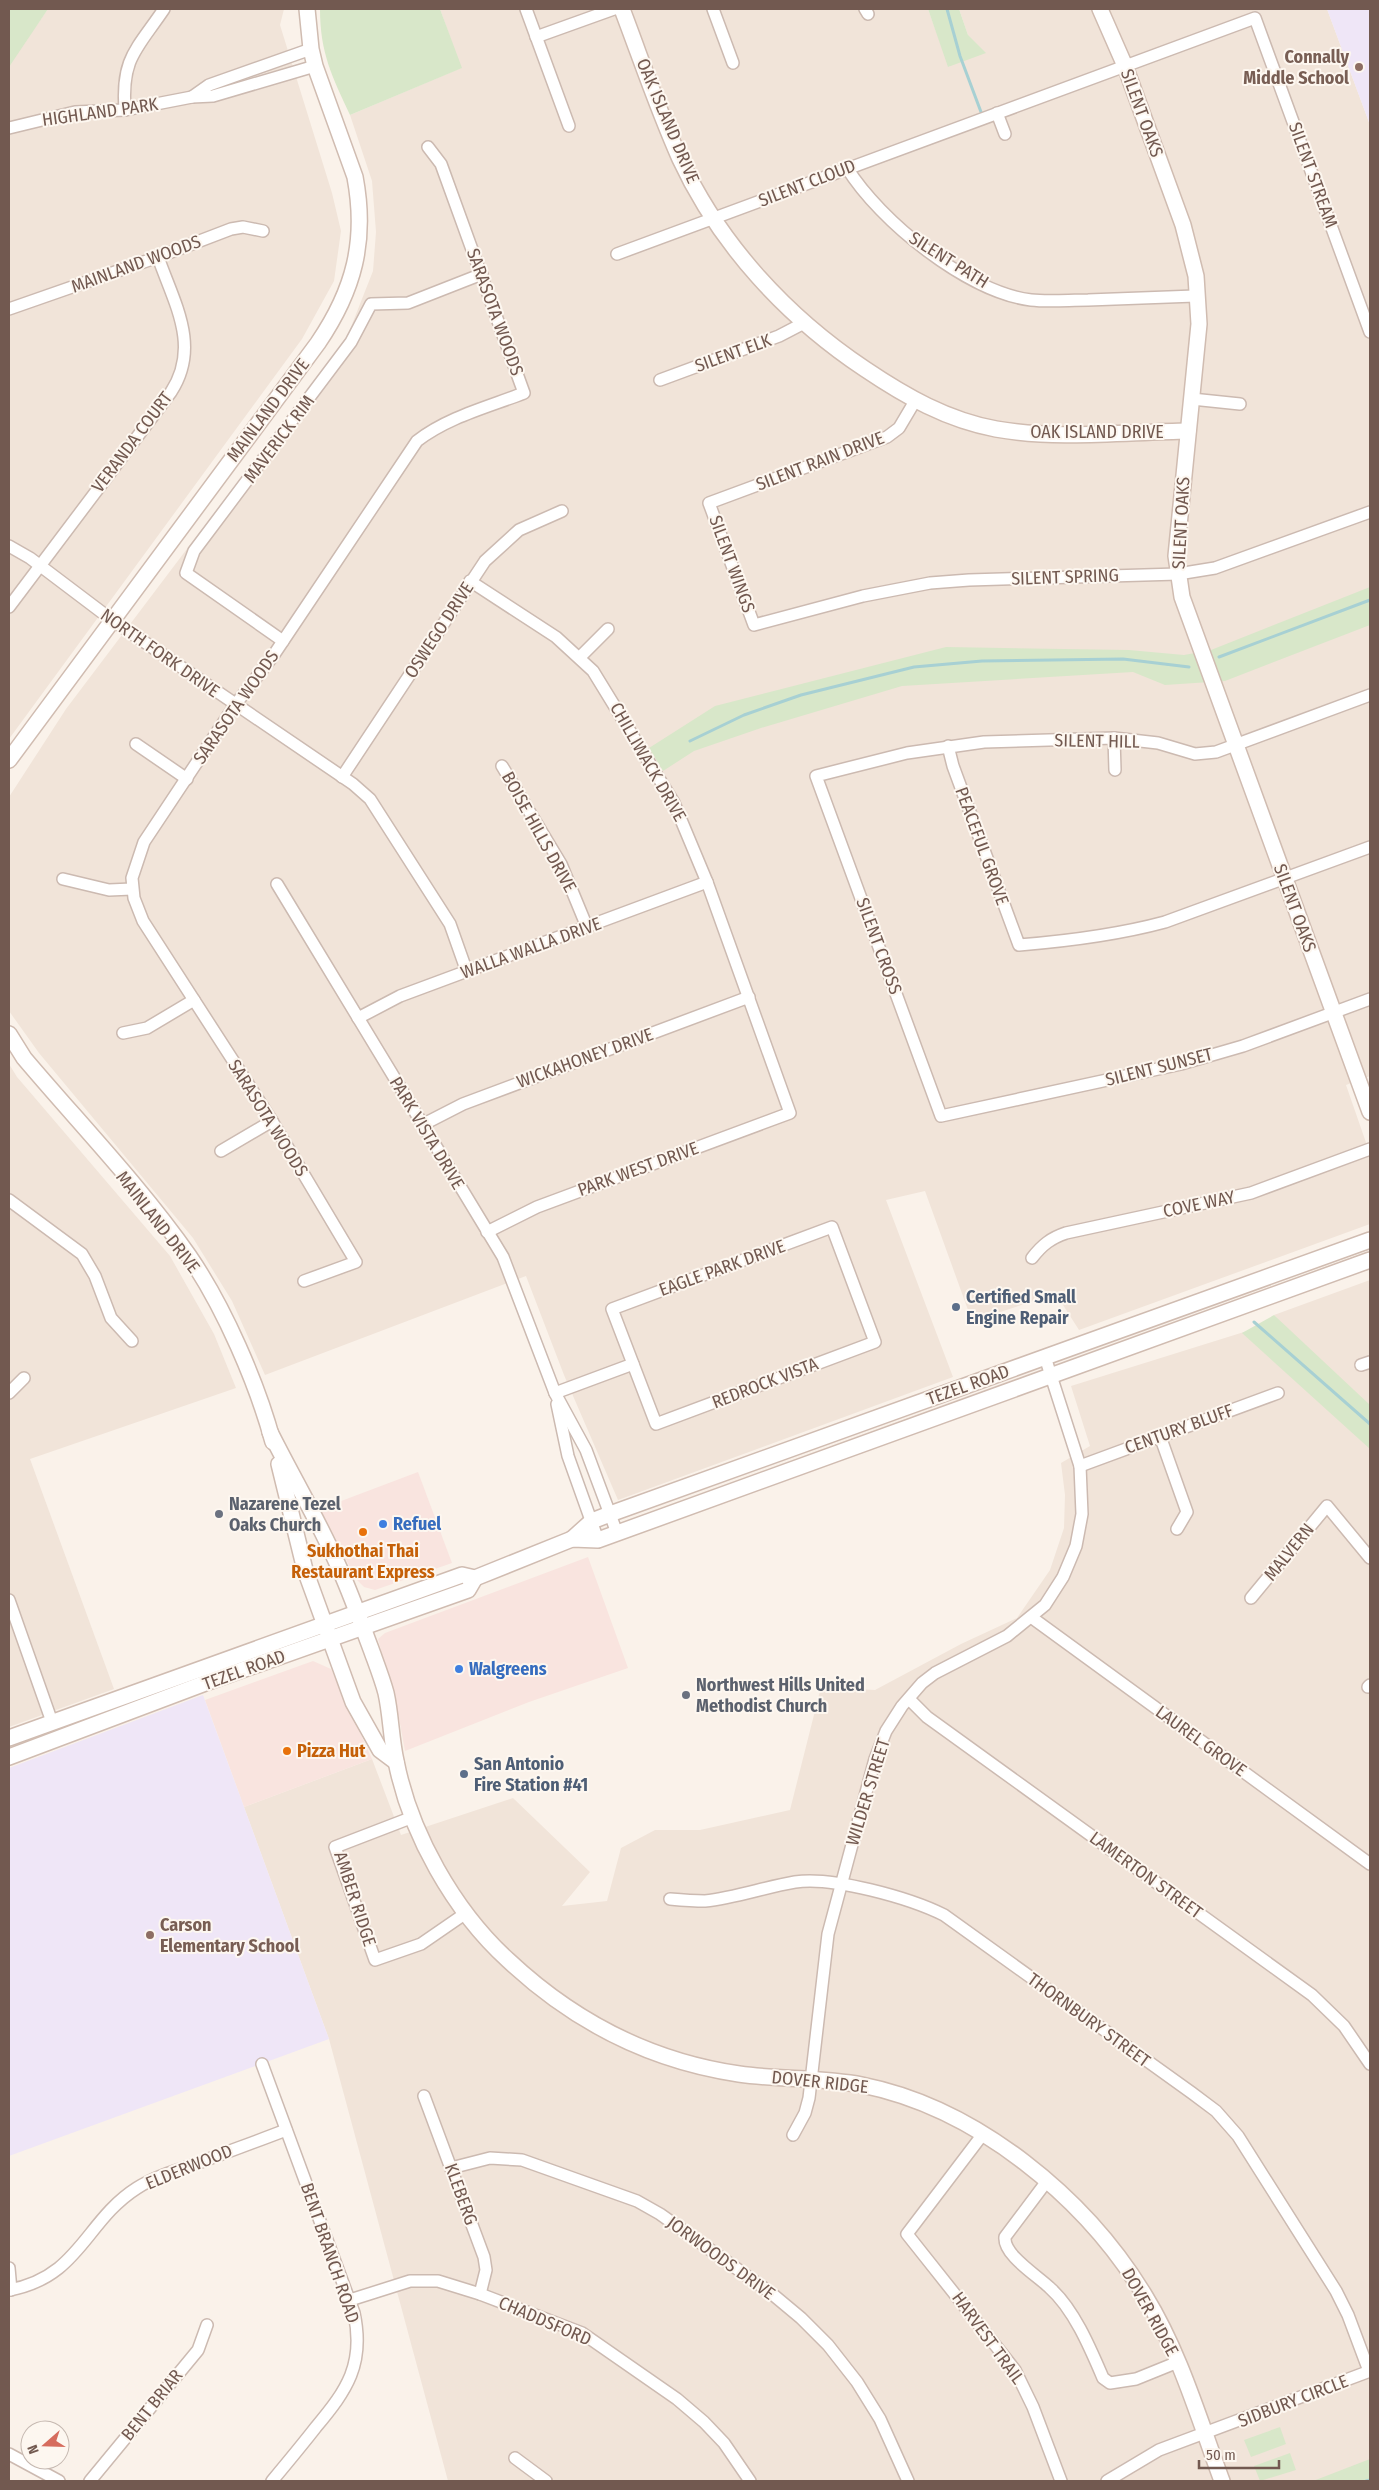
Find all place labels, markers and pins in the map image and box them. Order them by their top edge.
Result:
place label: Connally Middle School [1243,46,1349,89]
marker: Connally Middle School [1353,61,1365,73]
place label: Certified Small Engine Repair [966,1286,1076,1329]
marker: Certified Small Engine Repair [950,1301,962,1313]
place label: Nazarene Tezel Oaks Church [229,1493,341,1536]
marker: Nazarene Tezel Oaks Church [213,1508,225,1520]
place label: Refuel [393,1513,441,1535]
marker: Refuel [377,1518,389,1530]
marker: Sukhothai Thai Restaurant Express [357,1526,369,1538]
place label: Sukhothai Thai Restaurant Express [291,1540,435,1583]
place label: Walgreens [469,1658,547,1680]
marker: Walgreens [453,1663,465,1675]
place label: Northwest Hills United Methodist Church [696,1674,865,1717]
marker: Northwest Hills United Methodist Church [680,1689,692,1701]
place label: Pizza Hut [297,1740,366,1762]
marker: Pizza Hut [281,1745,293,1757]
place label: San Antonio Fire Station #41 [474,1753,588,1796]
marker: San Antonio Fire Station #41 [458,1768,470,1780]
place label: Carson Elementary School [160,1914,299,1957]
marker: Carson Elementary School [144,1929,156,1941]

